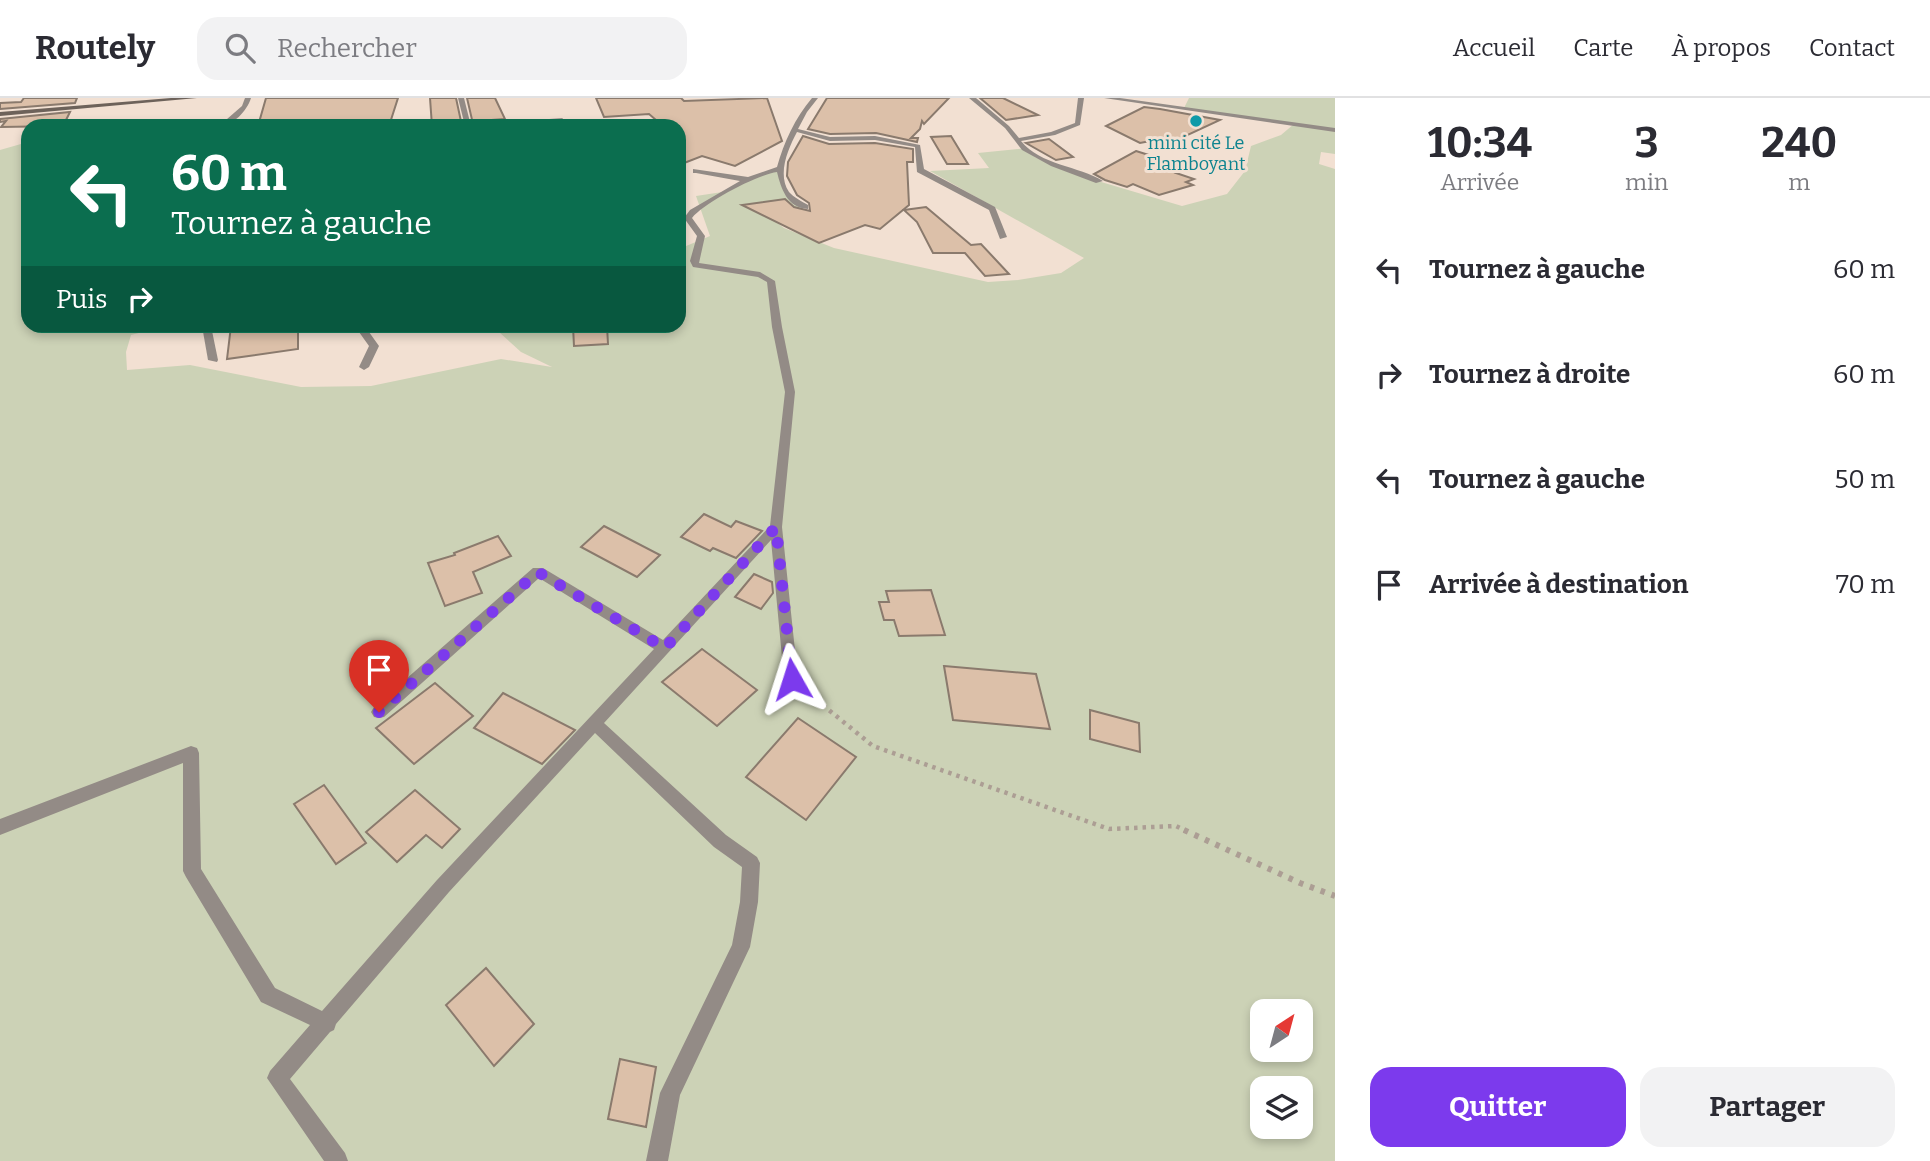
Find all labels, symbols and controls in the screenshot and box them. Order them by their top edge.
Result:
search box [197,17,687,80]
text: Routely [35,28,155,68]
icon: search [221,29,259,67]
text: Rechercher [277,33,417,64]
text: Accueil [1453,34,1535,62]
text: Carte [1573,34,1633,62]
text: À propos [1671,34,1771,62]
text: Contact [1809,34,1895,62]
marker: mini cité Le Flamboyant [1188,113,1204,129]
text: 10:34 [1428,118,1532,168]
text: 3 [1635,118,1659,168]
text: 240 [1761,118,1837,168]
place label: mini cité Le Flamboyant [1146,132,1246,175]
text: 60 m [171,144,287,203]
icon: left [56,147,147,238]
text: Arrivée [1441,168,1519,196]
text: min [1625,168,1668,196]
text: m [1788,168,1810,196]
text: Tournez à gauche [171,204,432,242]
icon: left [1370,251,1408,289]
text: Tournez à gauche [1429,254,1645,285]
text: 60 m [1833,254,1895,285]
icon: right [121,280,159,318]
text: Puis [56,284,107,315]
icon: right [1370,356,1408,394]
text: Tournez à droite [1429,359,1630,390]
text: 60 m [1833,359,1895,390]
icon: left [1370,461,1408,499]
text: Tournez à gauche [1429,464,1645,495]
text: 50 m [1834,464,1895,495]
icon: arrive [1370,566,1408,604]
text: Arrivée à destination [1429,569,1688,600]
text: 70 m [1836,569,1895,600]
pin [349,640,409,712]
position arrow [755,642,829,716]
icon: arrive [360,651,398,689]
north arrow [1250,999,1312,1062]
map controls [1250,999,1313,1139]
button: Quitter [1370,1067,1626,1147]
button: Partager [1640,1067,1895,1147]
button: layers [1250,1076,1313,1139]

